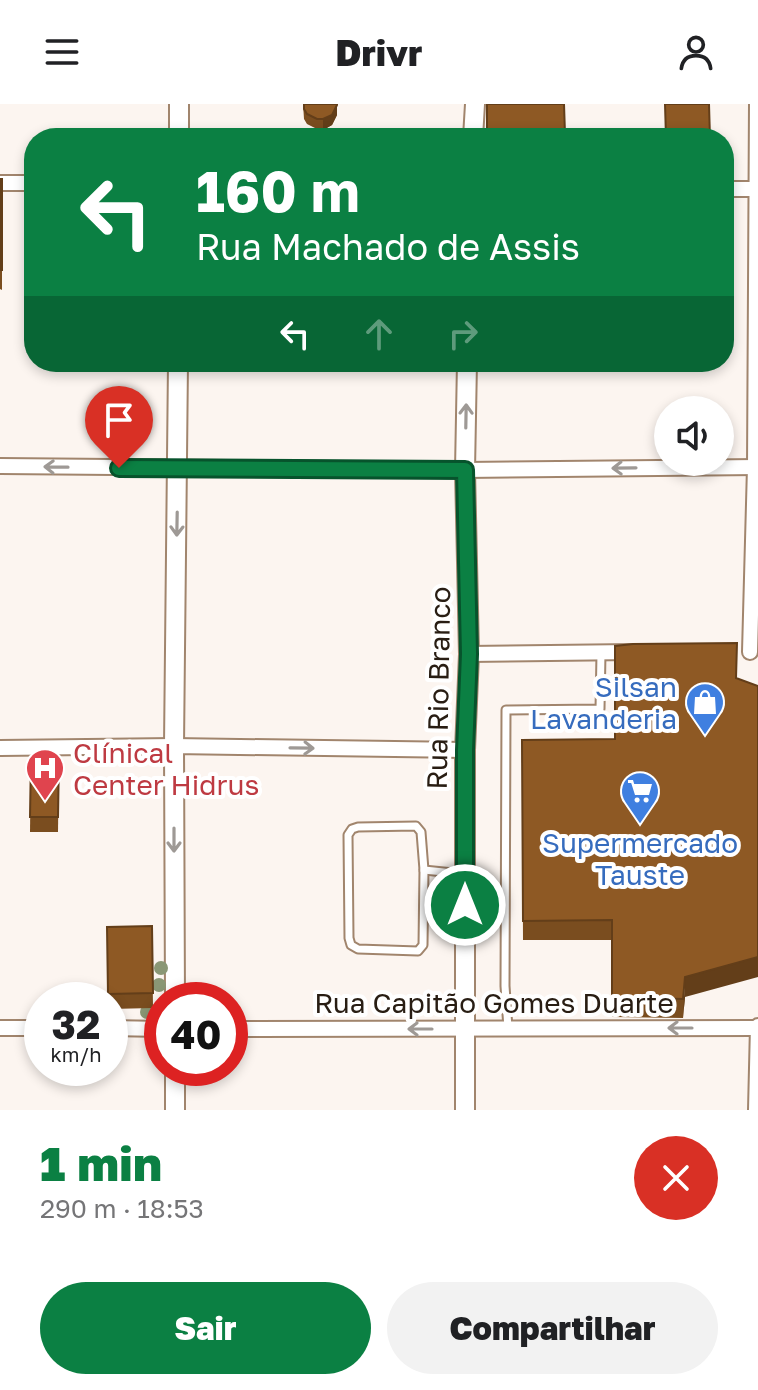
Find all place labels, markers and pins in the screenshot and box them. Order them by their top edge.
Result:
pin [85,386,153,468]
place label: Silsan Lavanderia [530,670,677,735]
shop icon: Silsan Lavanderia [684,681,726,736]
place label: Clínical Center Hidrus [73,736,259,801]
hospital icon: Clínical Center Hidrus [24,747,66,802]
supermarket icon: Supermercado Tauste [619,770,661,825]
place label: Supermercado Tauste [542,826,738,891]

